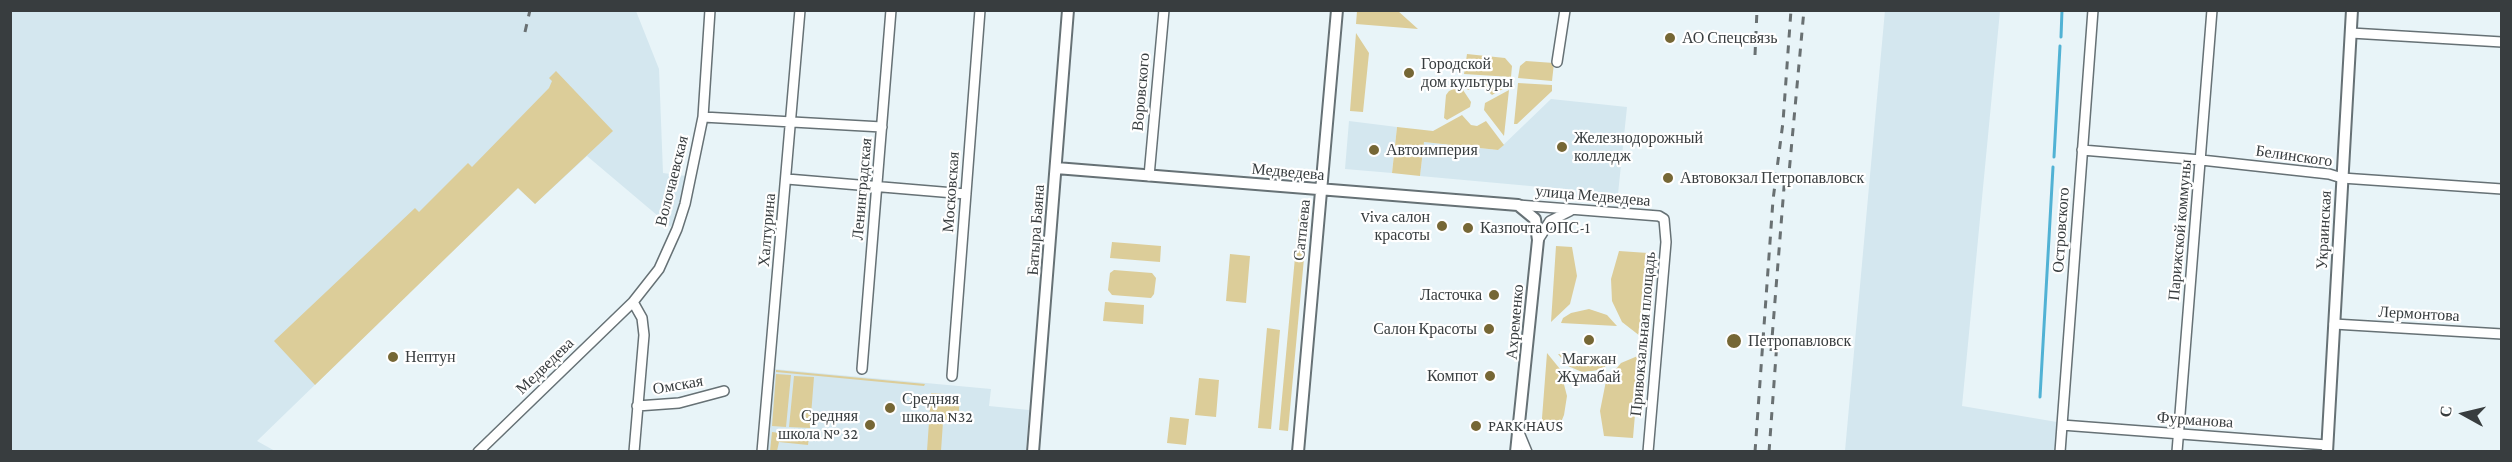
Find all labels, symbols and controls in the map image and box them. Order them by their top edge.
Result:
place label: АО Спецсвязь [1682,28,1778,48]
marker: АО Спецсвязь [1663,31,1677,45]
street label: Воровского [1128,52,1154,132]
place label: Городской дом культуры [1421,54,1513,92]
marker: Городской дом культуры [1402,66,1416,80]
place label: Железнодорожный колледж [1574,128,1703,166]
street label: Волочаевская [651,134,693,228]
street label: Ленинградская [848,137,876,241]
place label: Автоимперия [1386,140,1478,160]
marker: Железнодорожный колледж [1555,140,1569,154]
street label: Белинского [2254,141,2334,171]
marker: Автоимперия [1367,143,1381,157]
street label: Московская [939,151,963,233]
street label: Медведева [1251,159,1325,185]
street label: Парижской коммуны [2164,159,2196,301]
place label: Автовокзал Петропавловск [1680,168,1864,188]
marker: Автовокзал Петропавловск [1661,171,1675,185]
street label: улица Медведева [1535,181,1651,211]
street label: Батыра Баяна [1023,184,1049,276]
street label: Островского [2048,187,2074,273]
street label: Украинская [2312,190,2336,270]
street label: Халтурина [754,192,780,268]
street label: Сатпаева [1289,198,1315,262]
place label: Viva cалон красоты [1361,207,1430,245]
place label: Казпочта ОПС-1 [1480,218,1590,238]
marker: Viva cалон красоты [1435,219,1449,233]
marker: Казпочта ОПС-1 [1461,221,1475,235]
street label: Привокзальная площадь [1626,251,1660,417]
street label: Ахременко [1502,284,1528,360]
place label: Ласточка [1420,285,1482,305]
marker: Ласточка [1487,288,1501,302]
street label: Лермонтова [2378,302,2460,326]
place label: Салон Красоты [1373,319,1477,339]
marker: Салон Красоты [1482,322,1496,336]
place label: Петропавловск [1748,331,1851,351]
marker: Петропавловск [1725,332,1743,350]
marker: Мағжан Жұмабай [1582,333,1596,347]
street label: Медведева [512,334,578,398]
place label: Нептун [405,347,456,367]
place label: Мағжан Жұмабай [1557,349,1621,387]
marker: Нептун [386,350,400,364]
place label: Компот [1427,366,1478,386]
marker: Компот [1483,369,1497,383]
street label: Омская [651,371,705,399]
north arrow [2434,384,2494,444]
place label: Средняя школа N32 [902,389,973,427]
marker: Средняя школа N32 [883,401,897,415]
text: С [2436,405,2455,418]
place label: Средняя школа № 32 [778,406,858,444]
street label: Фурманова [2156,408,2234,432]
place label: PARK HAUS [1488,416,1563,436]
marker: Средняя школа № 32 [863,418,877,432]
marker: PARK HAUS [1469,419,1483,433]

